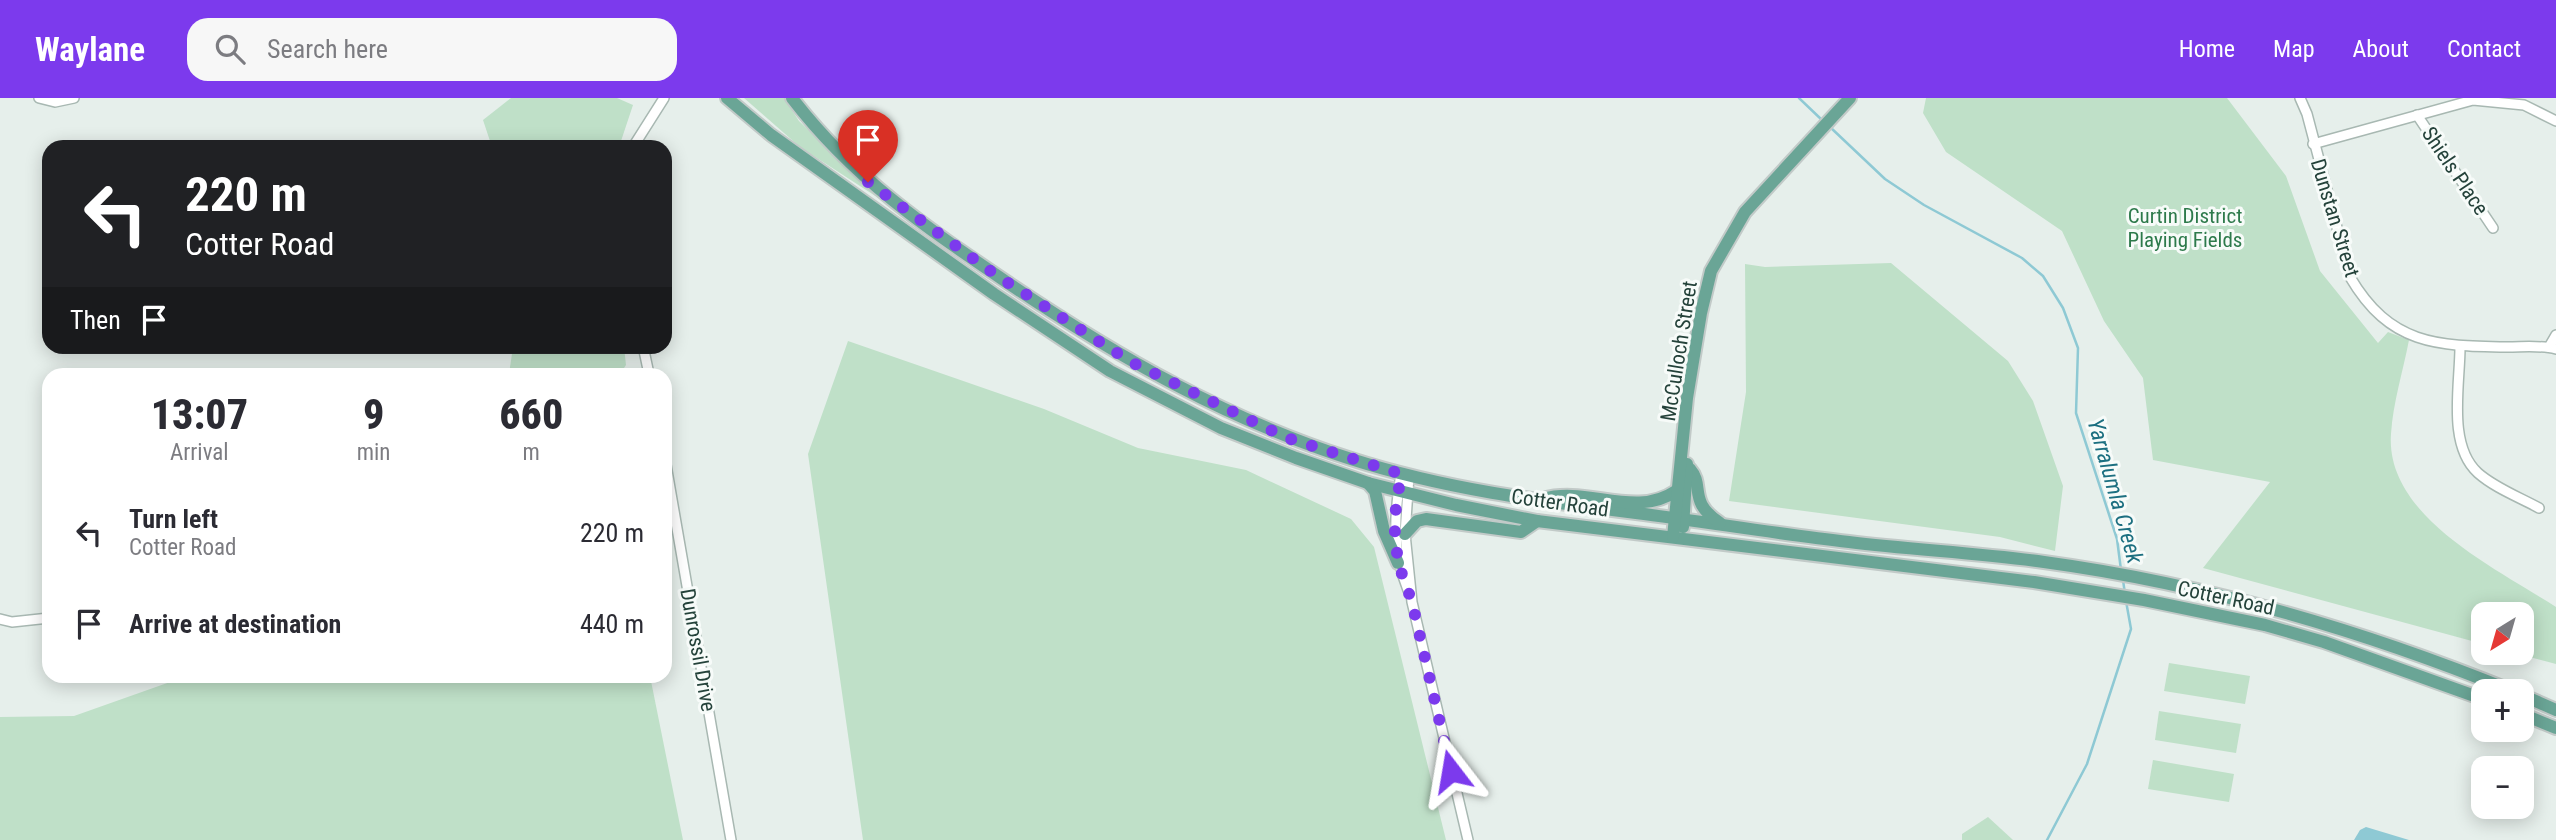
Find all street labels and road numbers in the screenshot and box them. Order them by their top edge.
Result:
street label: Shiels Place [2417,122,2493,220]
street label: Dunstan Street [2306,156,2364,280]
street label: McCulloch Street [1656,279,1702,423]
street label: Cotter Road [1510,484,1610,522]
street label: Cotter Road [2176,576,2276,620]
street label: Dunrossil Drive [675,587,721,714]

